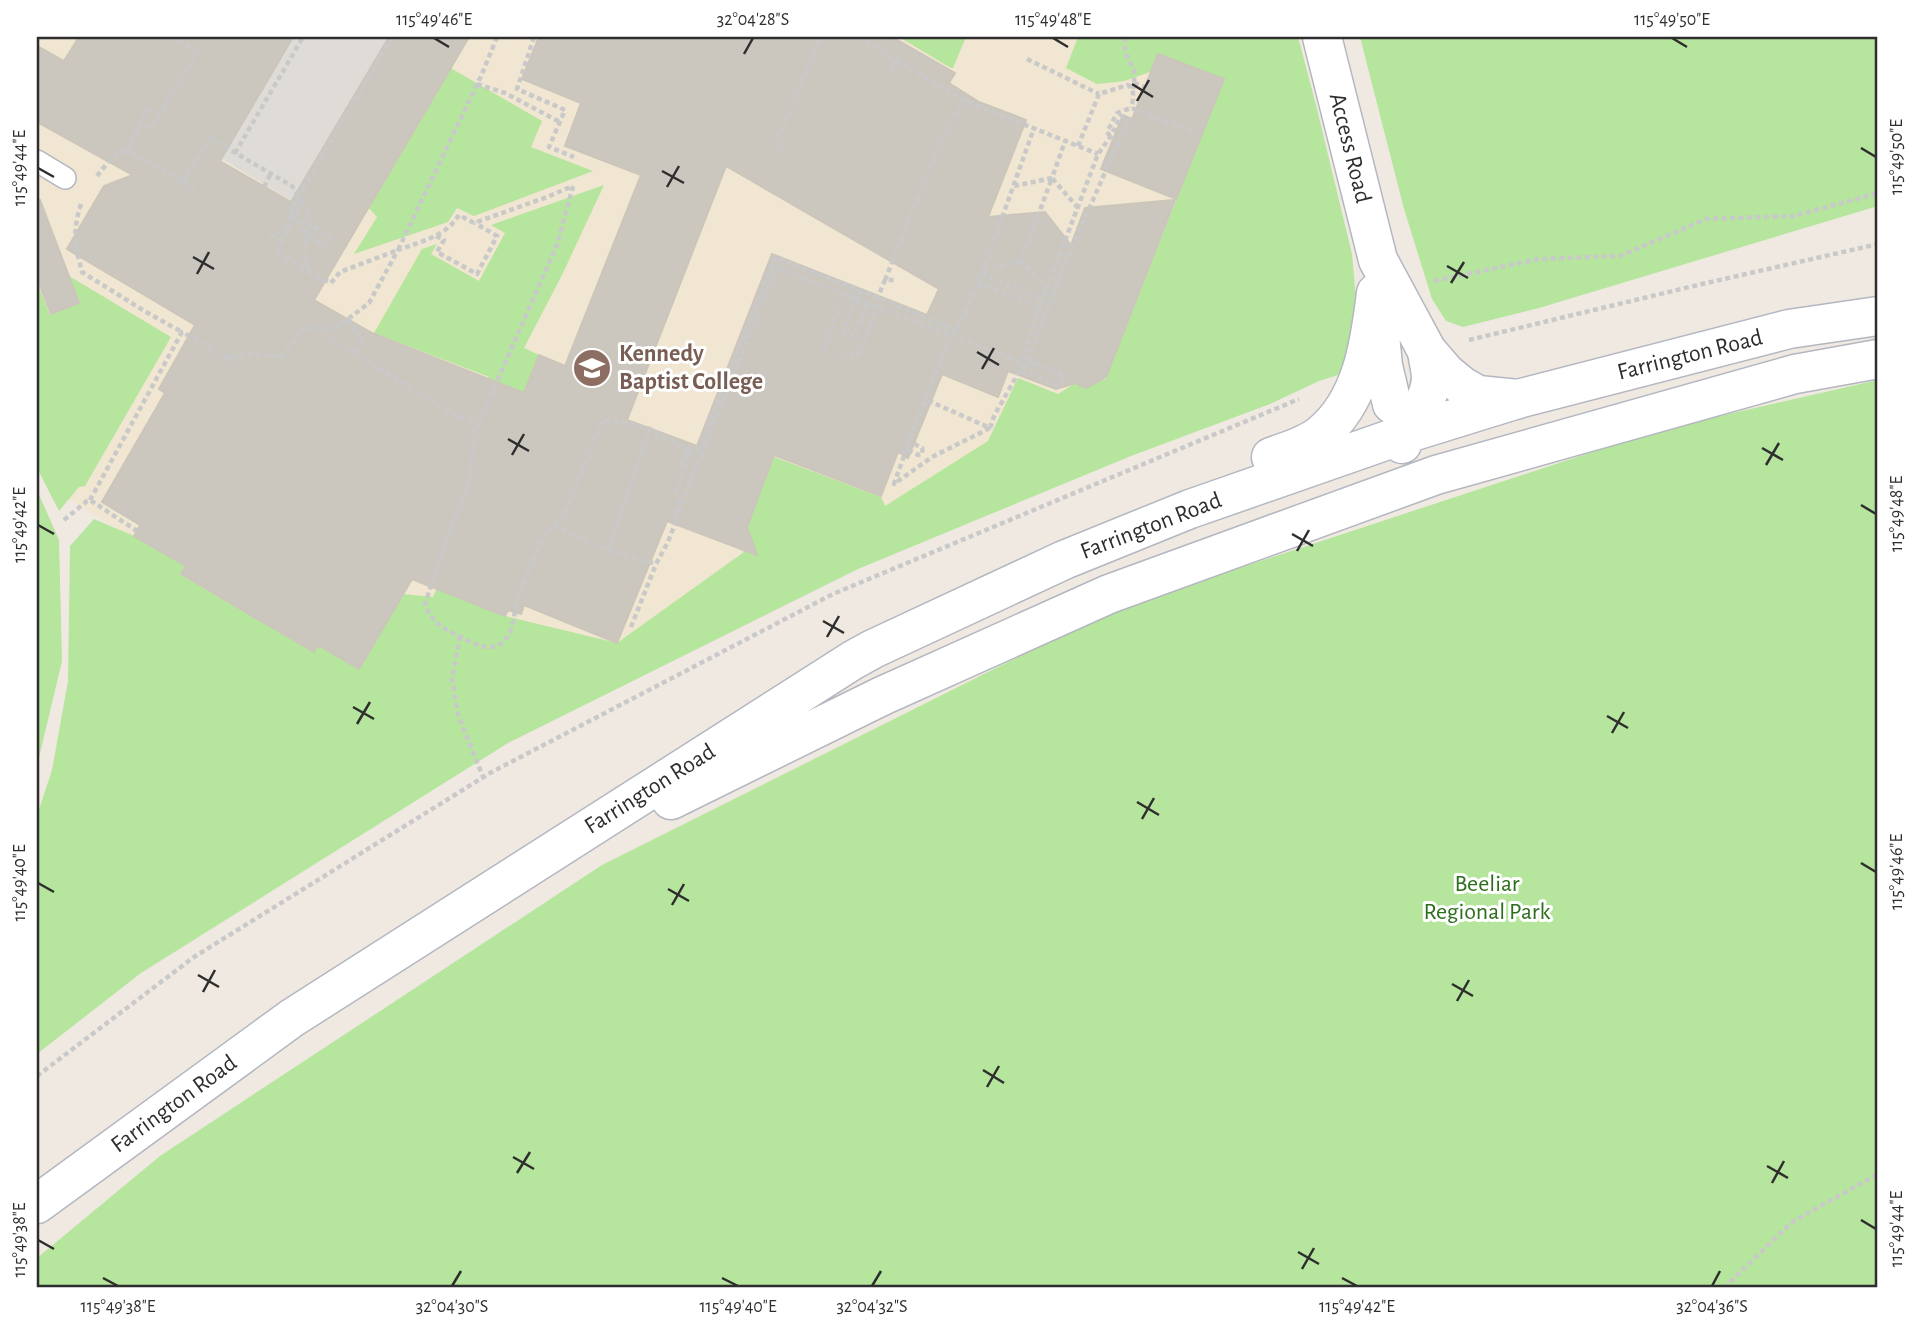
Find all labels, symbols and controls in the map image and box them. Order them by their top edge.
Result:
text: 115°49'46"E [396,11,472,29]
text: 32°04'28"S [717,11,789,29]
text: 115°49'48"E [1015,11,1091,29]
text: 115°49'50"E [1634,11,1710,29]
street label: Access Road [1325,91,1375,205]
text: 115°49'50"E [1888,119,1906,195]
text: 115°49'44"E [11,130,29,206]
street label: Farrington Road [1615,325,1765,385]
place label: Kennedy Baptist College [619,342,763,394]
school or university icon: Kennedy Baptist College [571,347,613,389]
text: 115°49'48"E [1888,476,1906,552]
text: 115°49'42"E [11,487,29,563]
street label: Farrington Road [1077,488,1225,564]
street label: Farrington Road [581,739,719,839]
text: 115°49'46"E [1888,834,1906,910]
text: 115°49'40"E [11,844,29,922]
park label: Beeliar Regional Park [1423,872,1551,924]
street label: Farrington Road [107,1051,241,1157]
text: 115°49'44"E [1888,1191,1906,1267]
text: 115°49'38"E [11,1202,29,1277]
text: 115°49'38"E [81,1298,156,1316]
text: 32°04'30"S [416,1298,488,1316]
text: 115°49'40"E [699,1298,777,1316]
text: 32°04'32"S [836,1298,908,1316]
text: 115°49'42"E [1319,1298,1395,1316]
text: 32°04'36"S [1676,1298,1748,1316]

